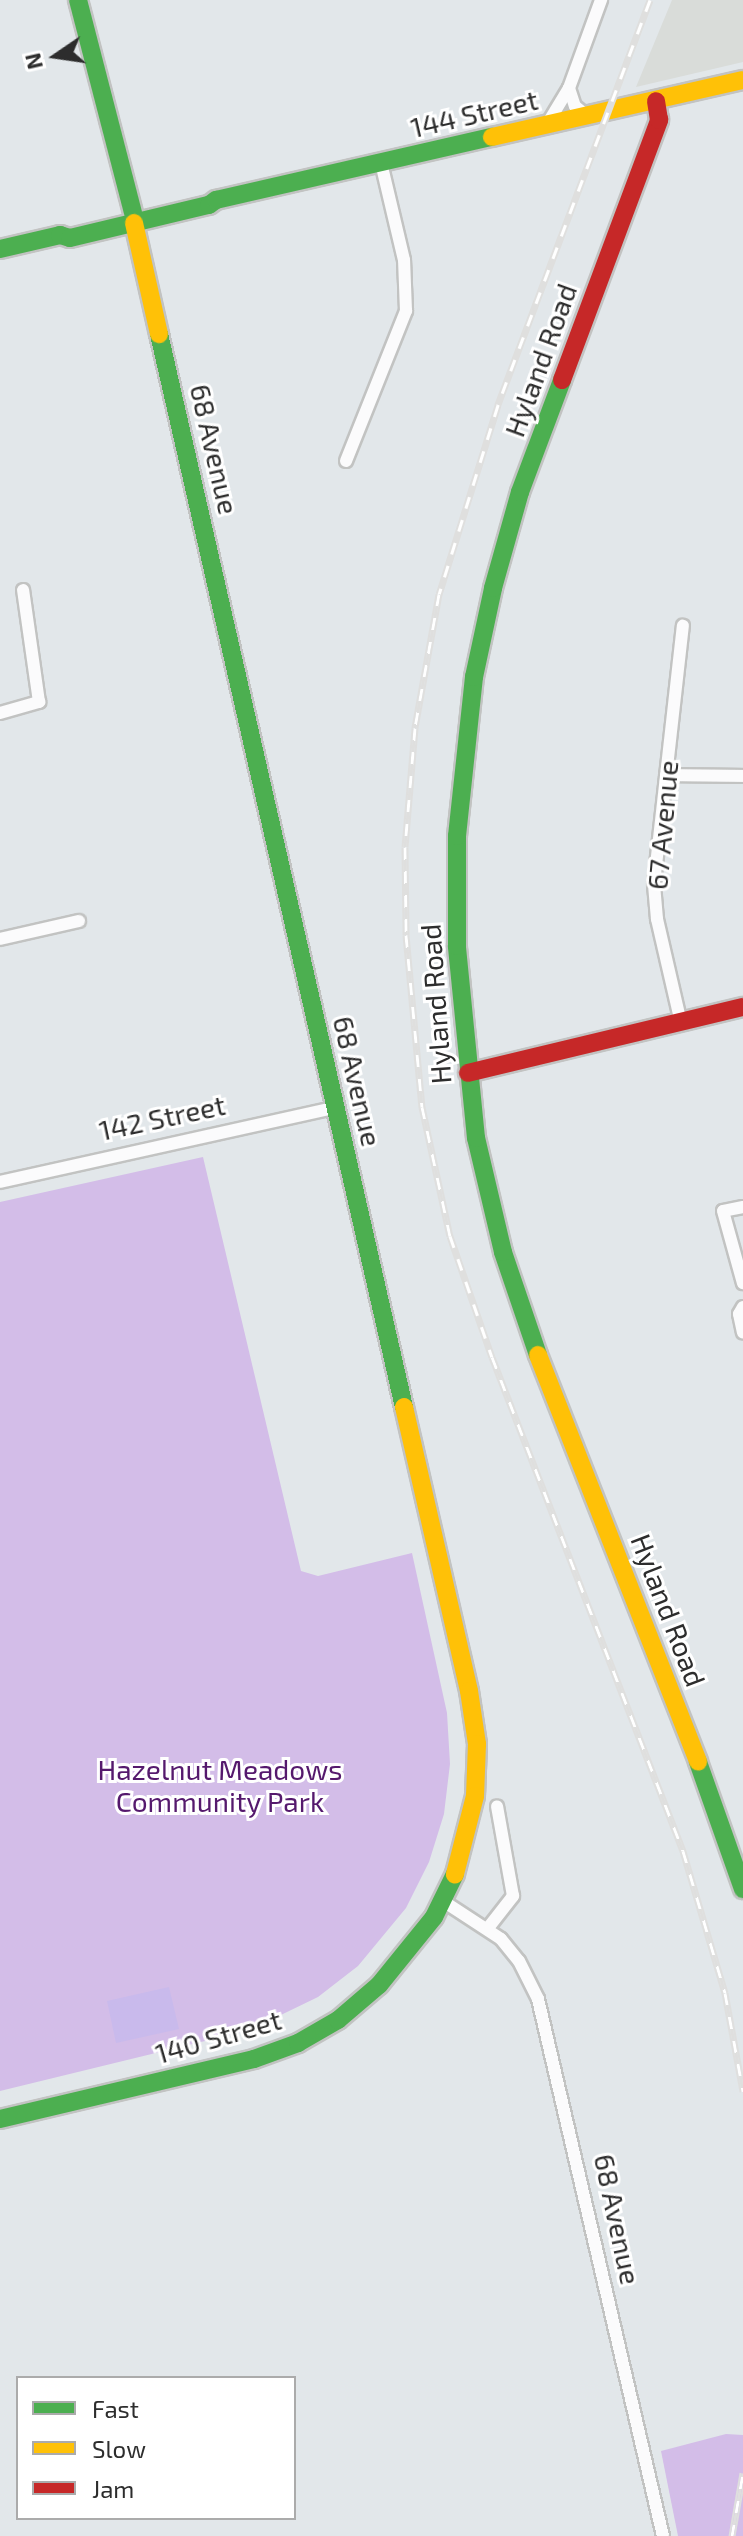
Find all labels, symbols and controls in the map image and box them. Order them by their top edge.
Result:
north arrow [16,16,96,96]
text: N [18,51,47,72]
street label: 144 Street [407,82,541,144]
street label: Hyland Road [497,279,583,441]
street label: 68 Avenue [184,380,246,518]
street label: 67 Avenue [640,759,684,891]
street label: Hyland Road [413,923,457,1085]
street label: 68 Avenue [327,1012,389,1150]
street label: 142 Street [96,1087,228,1147]
street label: Hyland Road [625,1529,713,1691]
park label: Hazelnut Meadows Community Park [98,1752,342,1818]
street label: 140 Street [151,2002,285,2070]
street label: 68 Avenue [588,2150,648,2288]
legend [16,2376,296,2520]
text: Fast [92,2394,139,2423]
text: Slow [92,2434,146,2463]
text: Jam [92,2474,134,2503]

